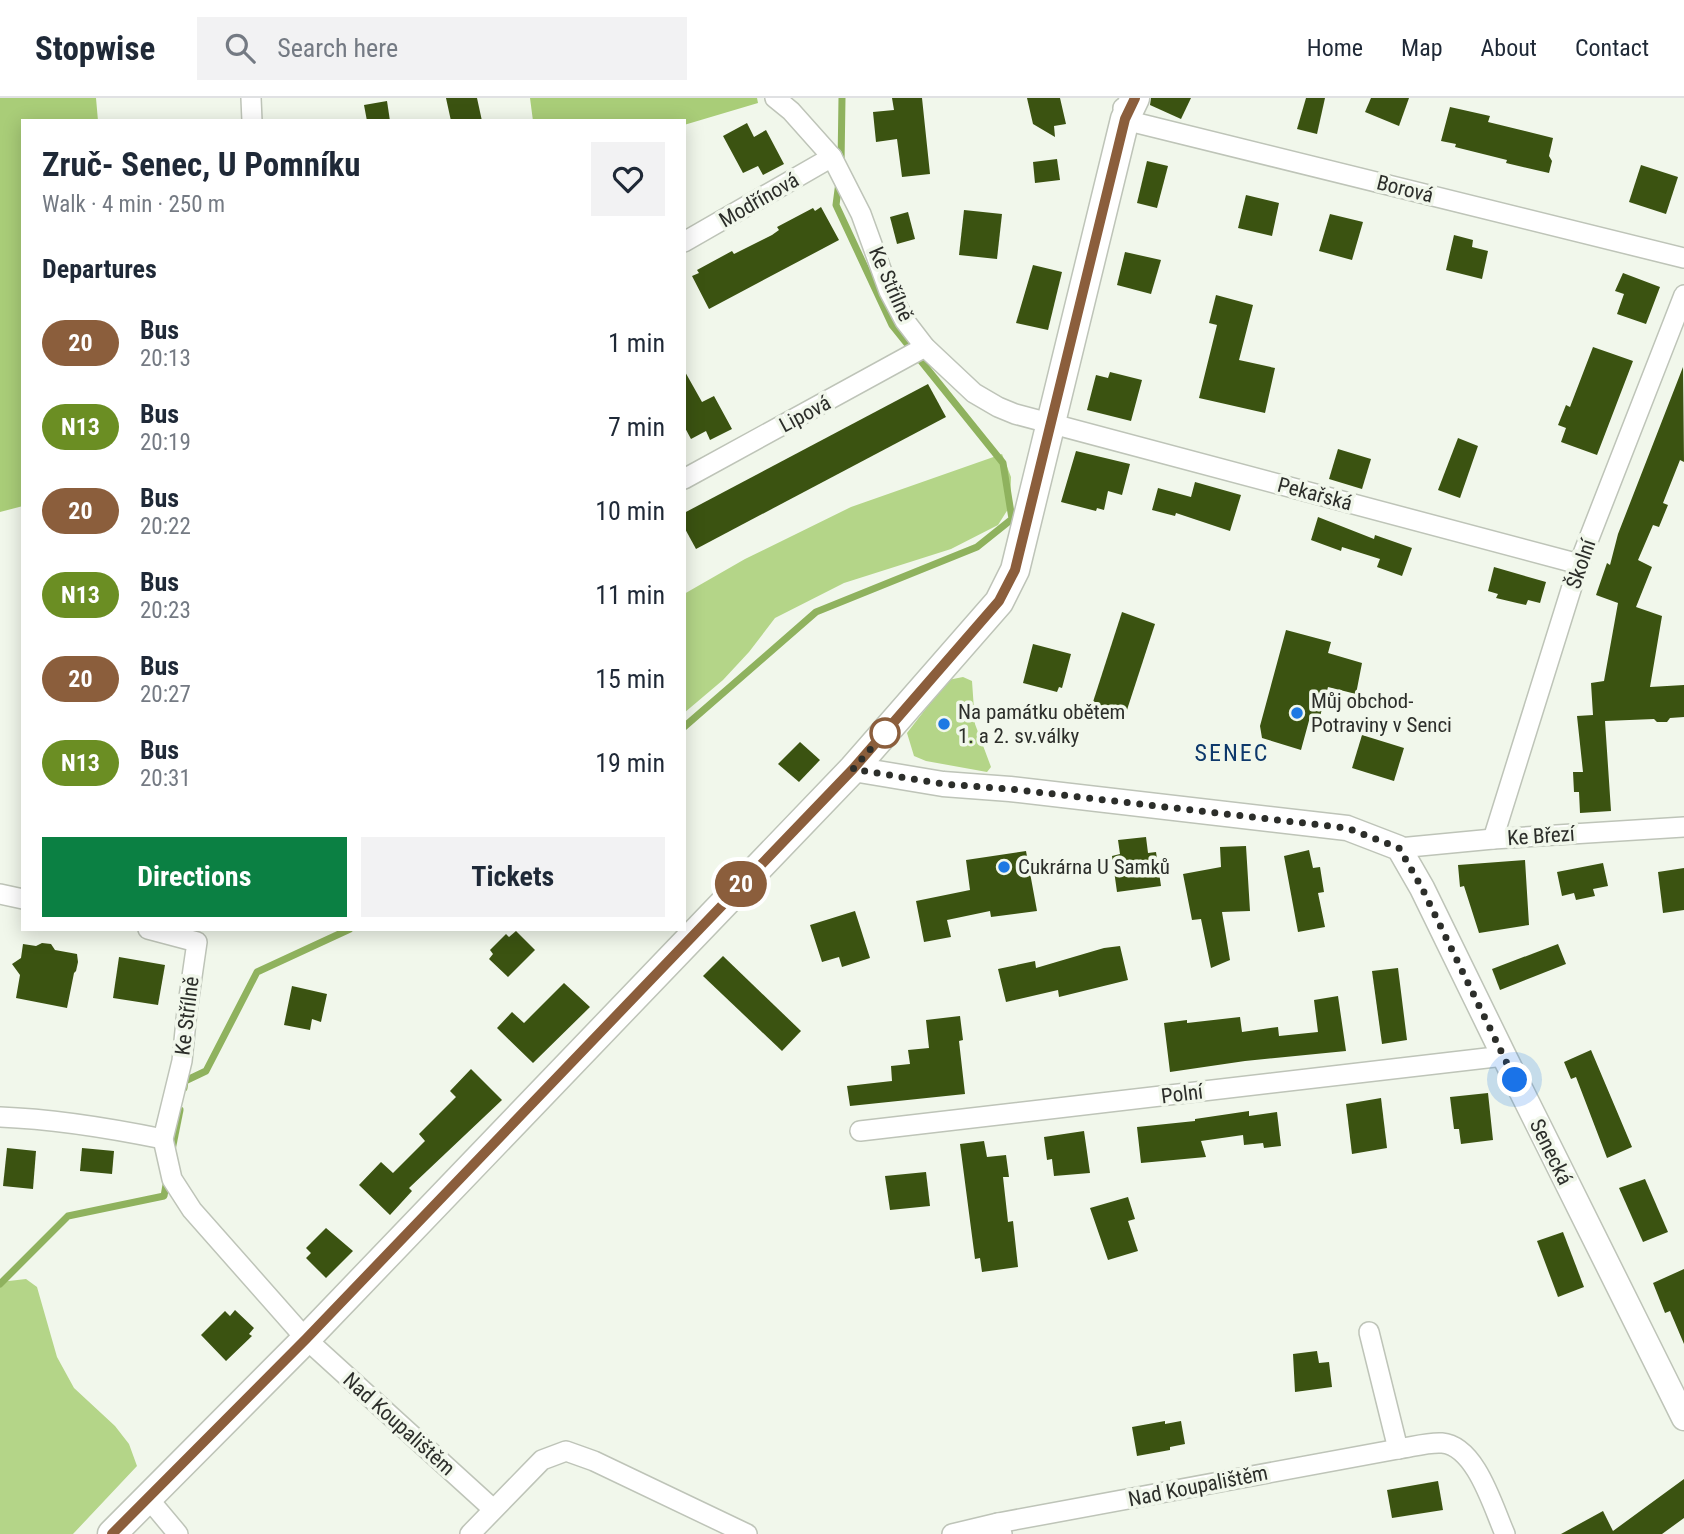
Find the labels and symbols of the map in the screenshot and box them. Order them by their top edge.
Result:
street label: Modřínová [715,168,803,232]
street label: Borová [1374,170,1436,208]
street label: Ke Střílně [864,243,918,325]
street label: Lipová [775,391,835,437]
street label: Pekařská [1275,473,1355,515]
street label: Školní [1561,535,1601,592]
place label: Můj obchod- Potraviny v Senci [1311,689,1452,737]
place label: Na památku obětem 1. a 2. sv.války [958,700,1125,748]
marker: Můj obchod- Potraviny v Senci [1289,705,1305,721]
marker: Na památku obětem 1. a 2. sv.války [936,716,952,732]
unlabelled marker [870,718,900,748]
district label: SENEC [1195,739,1269,767]
street label: Ke Březí [1506,822,1577,850]
place label: Cukrárna U Samků [1018,855,1170,879]
marker: Cukrárna U Samků [996,859,1012,875]
line badge: 20 [710,861,772,907]
street label: Ke Střílně [170,975,204,1057]
your location [1497,1062,1532,1097]
street label: Polní [1160,1079,1205,1108]
street label: Senecká [1525,1115,1577,1189]
street label: Nad Koupalištěm [338,1368,460,1480]
street label: Nad Koupalištěm [1126,1461,1270,1511]

